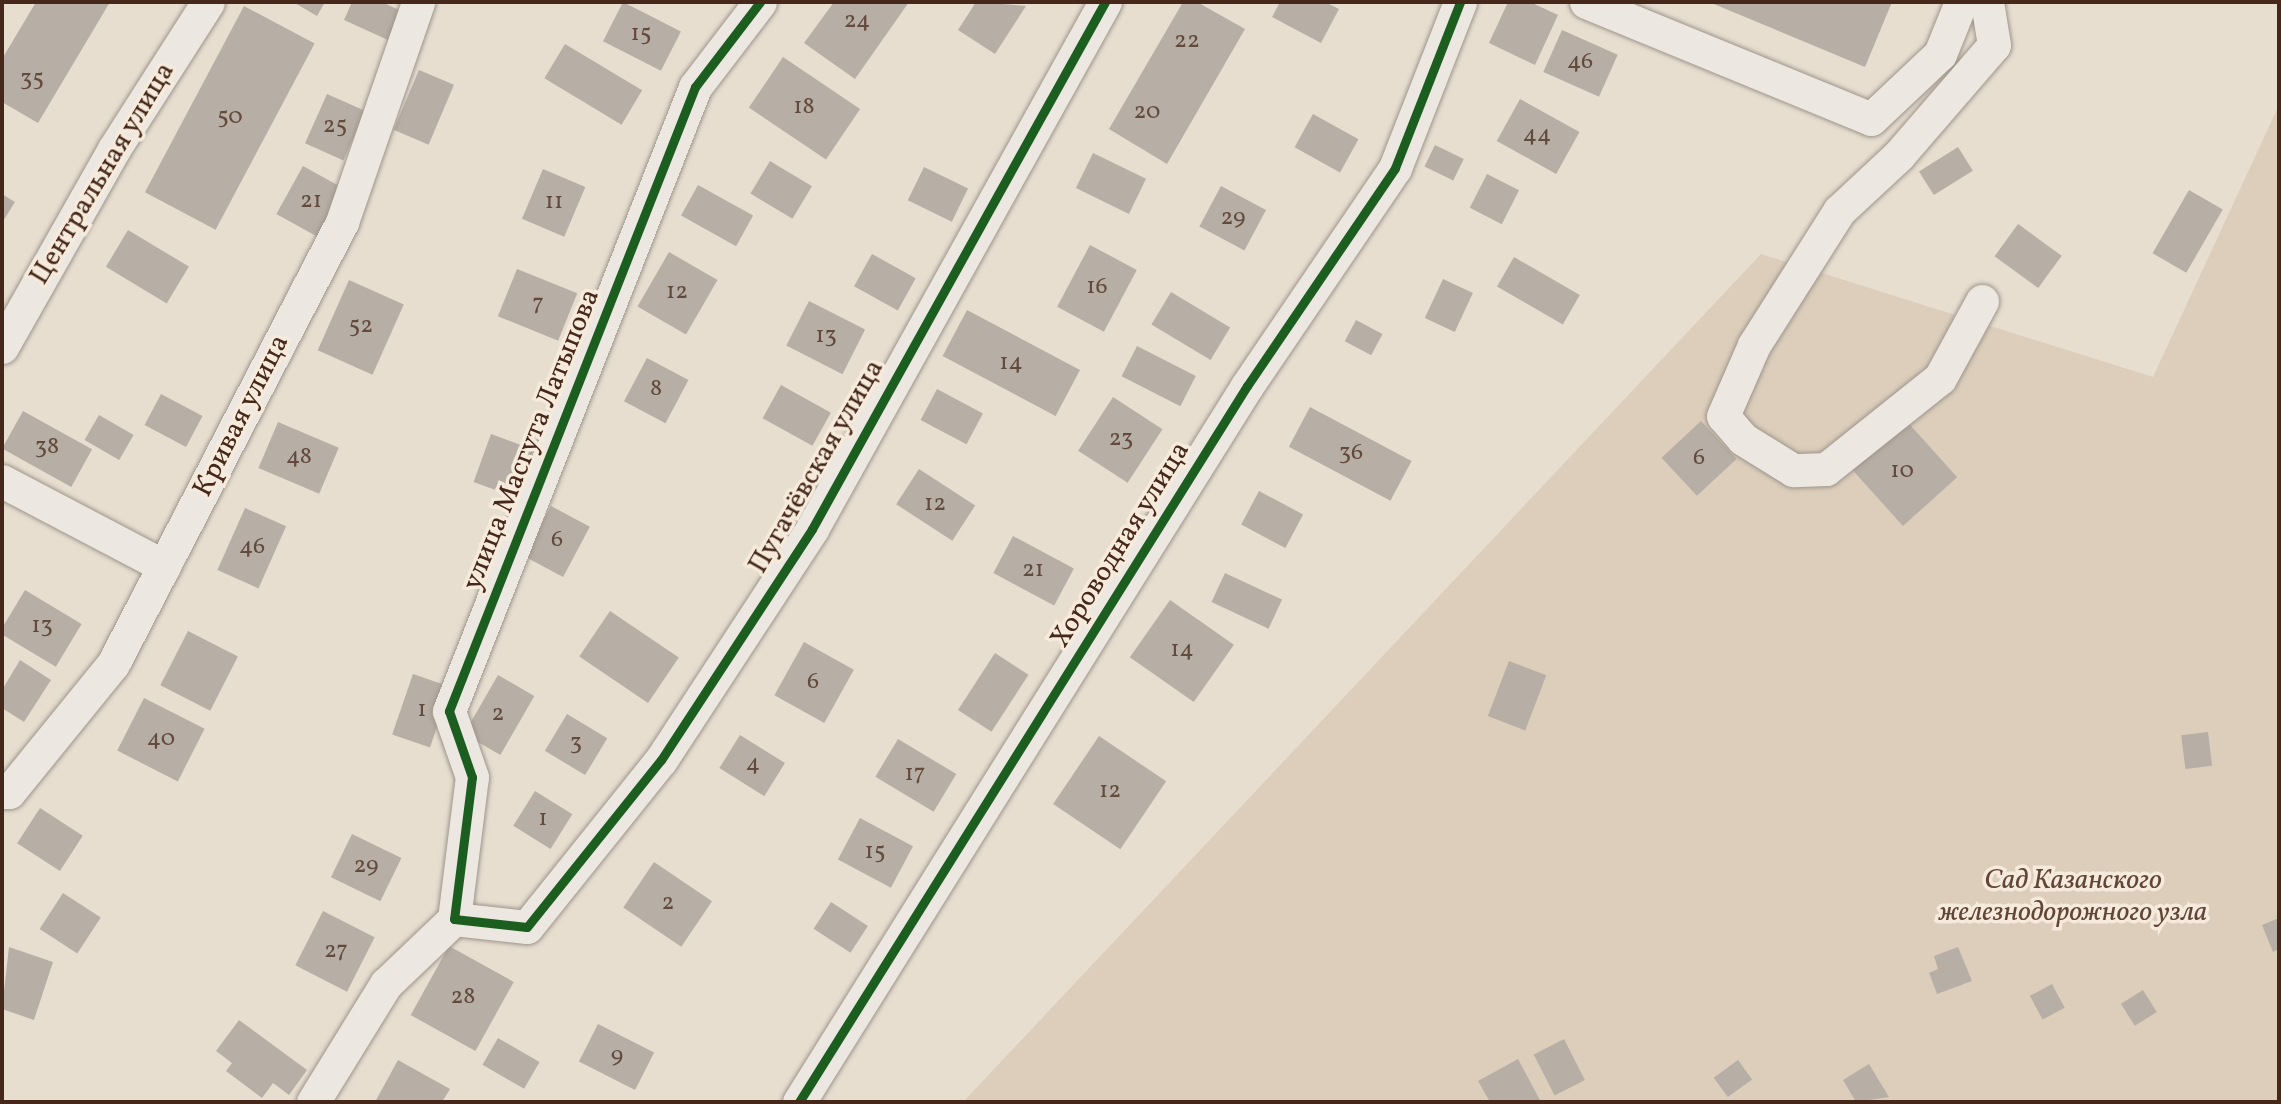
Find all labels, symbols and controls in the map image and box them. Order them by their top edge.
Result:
house number: 24 [844,8,870,36]
house number: 15 [631,21,651,49]
house number: 22 [1174,28,1200,56]
house number: 46 [1567,49,1593,77]
street label: Центральная улица [23,56,183,292]
house number: 35 [20,66,44,94]
house number: 18 [793,94,815,122]
house number: 20 [1133,99,1161,127]
house number: 50 [217,104,243,132]
house number: 25 [323,113,347,141]
house number: 44 [1523,122,1551,150]
house number: 21 [300,188,322,216]
house number: 11 [545,189,563,217]
house number: 29 [1220,205,1246,233]
house number: 16 [1086,274,1108,302]
house number: 12 [666,279,688,307]
street label: улица Масгута Латыпова [456,284,608,596]
house number: 7 [532,291,544,319]
house number: 52 [349,313,373,341]
house number: 13 [815,323,837,351]
street label: Кривая улица [187,329,297,503]
house number: 14 [999,350,1023,378]
street label: Пугачёвская улица [742,354,892,580]
house number: 8 [650,376,662,404]
house number: 23 [1109,426,1133,454]
house number: 38 [35,434,59,462]
street label: Хороводная улица [1044,436,1198,654]
house number: 36 [1339,440,1363,468]
house number: 48 [286,444,312,472]
house number: 6 [1693,445,1705,473]
house number: 10 [1890,458,1914,486]
house number: 12 [924,491,946,519]
house number: 6 [551,527,563,555]
house number: 46 [239,534,265,562]
house number: 21 [1022,557,1044,585]
house number: 13 [31,613,53,641]
house number: 14 [1170,637,1194,665]
house number: 6 [807,669,819,697]
house number: 1 [417,697,427,725]
house number: 2 [492,701,504,729]
house number: 40 [147,726,175,754]
house number: 3 [570,730,582,758]
house number: 4 [746,751,760,779]
house number: 17 [905,761,925,789]
house number: 12 [1099,778,1121,806]
house number: 1 [538,806,548,834]
house number: 15 [865,839,885,867]
house number: 29 [353,853,379,881]
park label: Сад Казанского железнодорожного узла [1939,864,2207,930]
house number: 2 [662,890,674,918]
house number: 27 [324,938,348,966]
house number: 28 [450,984,476,1012]
house number: 9 [611,1043,623,1071]

